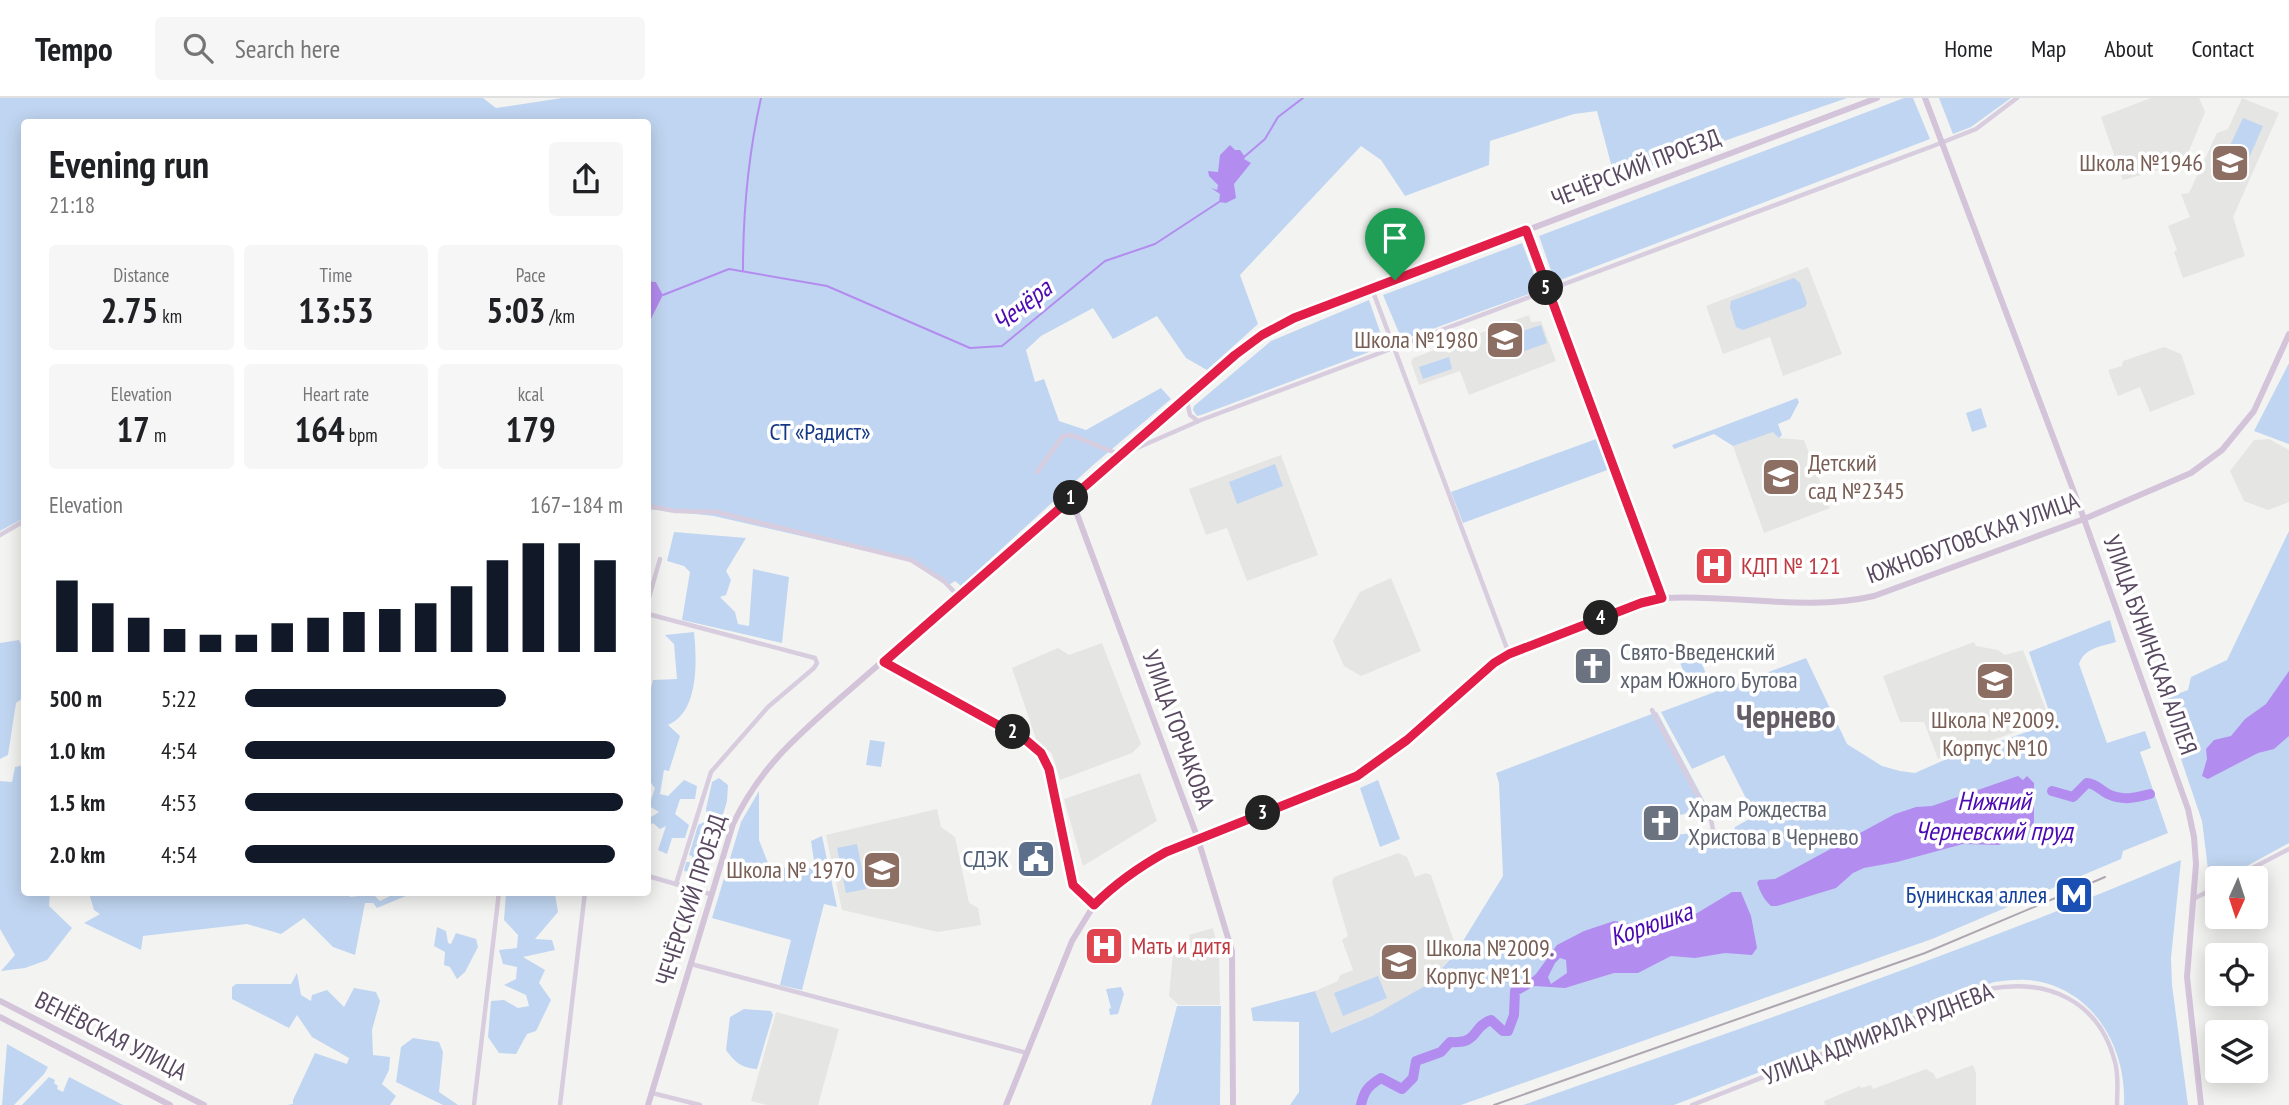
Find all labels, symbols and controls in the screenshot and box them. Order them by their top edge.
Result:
search box [155,17,645,80]
text: Tempo [35,27,113,70]
icon: search [179,29,217,67]
text: Search here [235,32,340,65]
text: Home [1944,33,1993,64]
text: Map [2031,33,2066,64]
text: About [2104,33,2153,64]
text: Contact [2191,33,2254,64]
street label: ЧЕЧЁРСКИЙ ПРОЕЗД [1547,121,1725,214]
text: Evening run [49,139,209,188]
button: share [549,142,623,216]
school or university icon: Школа №1946 [2209,142,2251,184]
place label: Школа №1946 [2079,147,2203,178]
text: 21:18 [49,190,95,219]
pin [1365,208,1425,280]
icon: arrive [1376,219,1414,257]
text: Distance [113,263,169,287]
text: Time [320,263,352,287]
text: Pace [516,263,546,287]
water label: Чечёра [985,270,1059,338]
pin: 5 [1528,270,1564,306]
text: 5 [1541,275,1550,299]
text: 2.75 [101,287,158,333]
text: 13:53 [298,287,374,333]
text: 5:03 [486,287,545,333]
text: km [158,304,182,328]
text: /km [545,304,575,328]
school or university icon: Школа №1980 [1484,319,1526,361]
place label: Школа №1980 [1354,324,1478,355]
text: Elevation [111,382,172,406]
text: Heart rate [303,382,369,406]
text: kcal [518,382,544,406]
text: 17 [116,406,150,452]
text: 164 [294,406,345,452]
text: 179 [506,406,556,452]
park label: СТ «Радист» [770,416,870,447]
text: m [150,423,166,447]
text: bpm [345,423,378,447]
place label: Детский сад №2345 [1808,447,1905,506]
school or university icon: Детский сад №2345 [1760,456,1802,498]
pin: 1 [1054,480,1088,516]
street label: ЮЖНОБУТОВСКАЯ УЛИЦА [1862,484,2084,590]
text: 1 [1066,485,1075,509]
text: Elevation [49,490,123,519]
text: 167–184 m [530,490,623,519]
street label: УЛИЦА БУНИНСКАЯ АЛЛЕЯ [2096,531,2205,759]
hospital icon: КДП № 121 [1693,545,1735,587]
place label: КДП № 121 [1741,550,1841,581]
pin: 4 [1584,601,1618,636]
text: 4 [1596,605,1605,629]
place label: Свято-Введенский храм Южного Бутова [1620,636,1798,695]
church icon: Свято-Введенский храм Южного Бутова [1572,645,1614,687]
street label: УЛИЦА ГОРЧАКОВА [1135,646,1222,814]
school or university icon: Школа №2009. Корпус №10 [1974,660,2016,702]
text: 500 m [49,684,102,713]
text: 5:22 [161,684,197,713]
district label: Чернево [1736,695,1836,737]
place label: Школа №2009. Корпус №10 [1931,704,2059,763]
pin: 2 [996,714,1030,750]
text: 2 [1008,719,1017,743]
text: 1.0 km [49,736,105,765]
text: 4:54 [161,736,197,765]
water label: Нижний Черневский пруд [1915,784,2075,847]
text: 1.5 km [49,788,105,817]
text: 4:53 [161,788,197,817]
place label: Храм Рождества Христова в Чернево [1688,793,1859,852]
pin: 3 [1246,796,1280,830]
text: 3 [1258,800,1267,824]
church icon: Храм Рождества Христова в Чернево [1640,802,1682,844]
street label: ЧЕЧЁРСКИЙ ПРОЕЗД [648,810,733,990]
public building icon: СДЭК [1015,838,1057,880]
text: 2.0 km [49,840,105,869]
text: 4:54 [161,840,197,869]
place label: СДЭК [962,843,1009,874]
school or university icon: Школа № 1970 [861,849,903,891]
place label: Школа № 1970 [726,854,855,885]
north arrow [2205,866,2268,929]
map controls [2205,866,2268,1083]
metro station icon: Бунинская аллея [2053,874,2095,916]
place label: Бунинская аллея [1906,879,2047,910]
water label: Корюшка [1605,894,1698,953]
hospital icon: Мать и дитя [1083,925,1125,967]
place label: Мать и дитя [1131,930,1231,961]
place label: Школа №2009. Корпус №11 [1426,932,1554,991]
school or university icon: Школа №2009. Корпус №11 [1378,941,1420,983]
button: locate [2205,943,2268,1006]
street label: УЛИЦА АДМИРАЛА РУДНЕВА [1758,975,1998,1092]
street label: ВЕНЁВСКАЯ УЛИЦА [30,984,193,1087]
button: layers [2205,1020,2268,1083]

